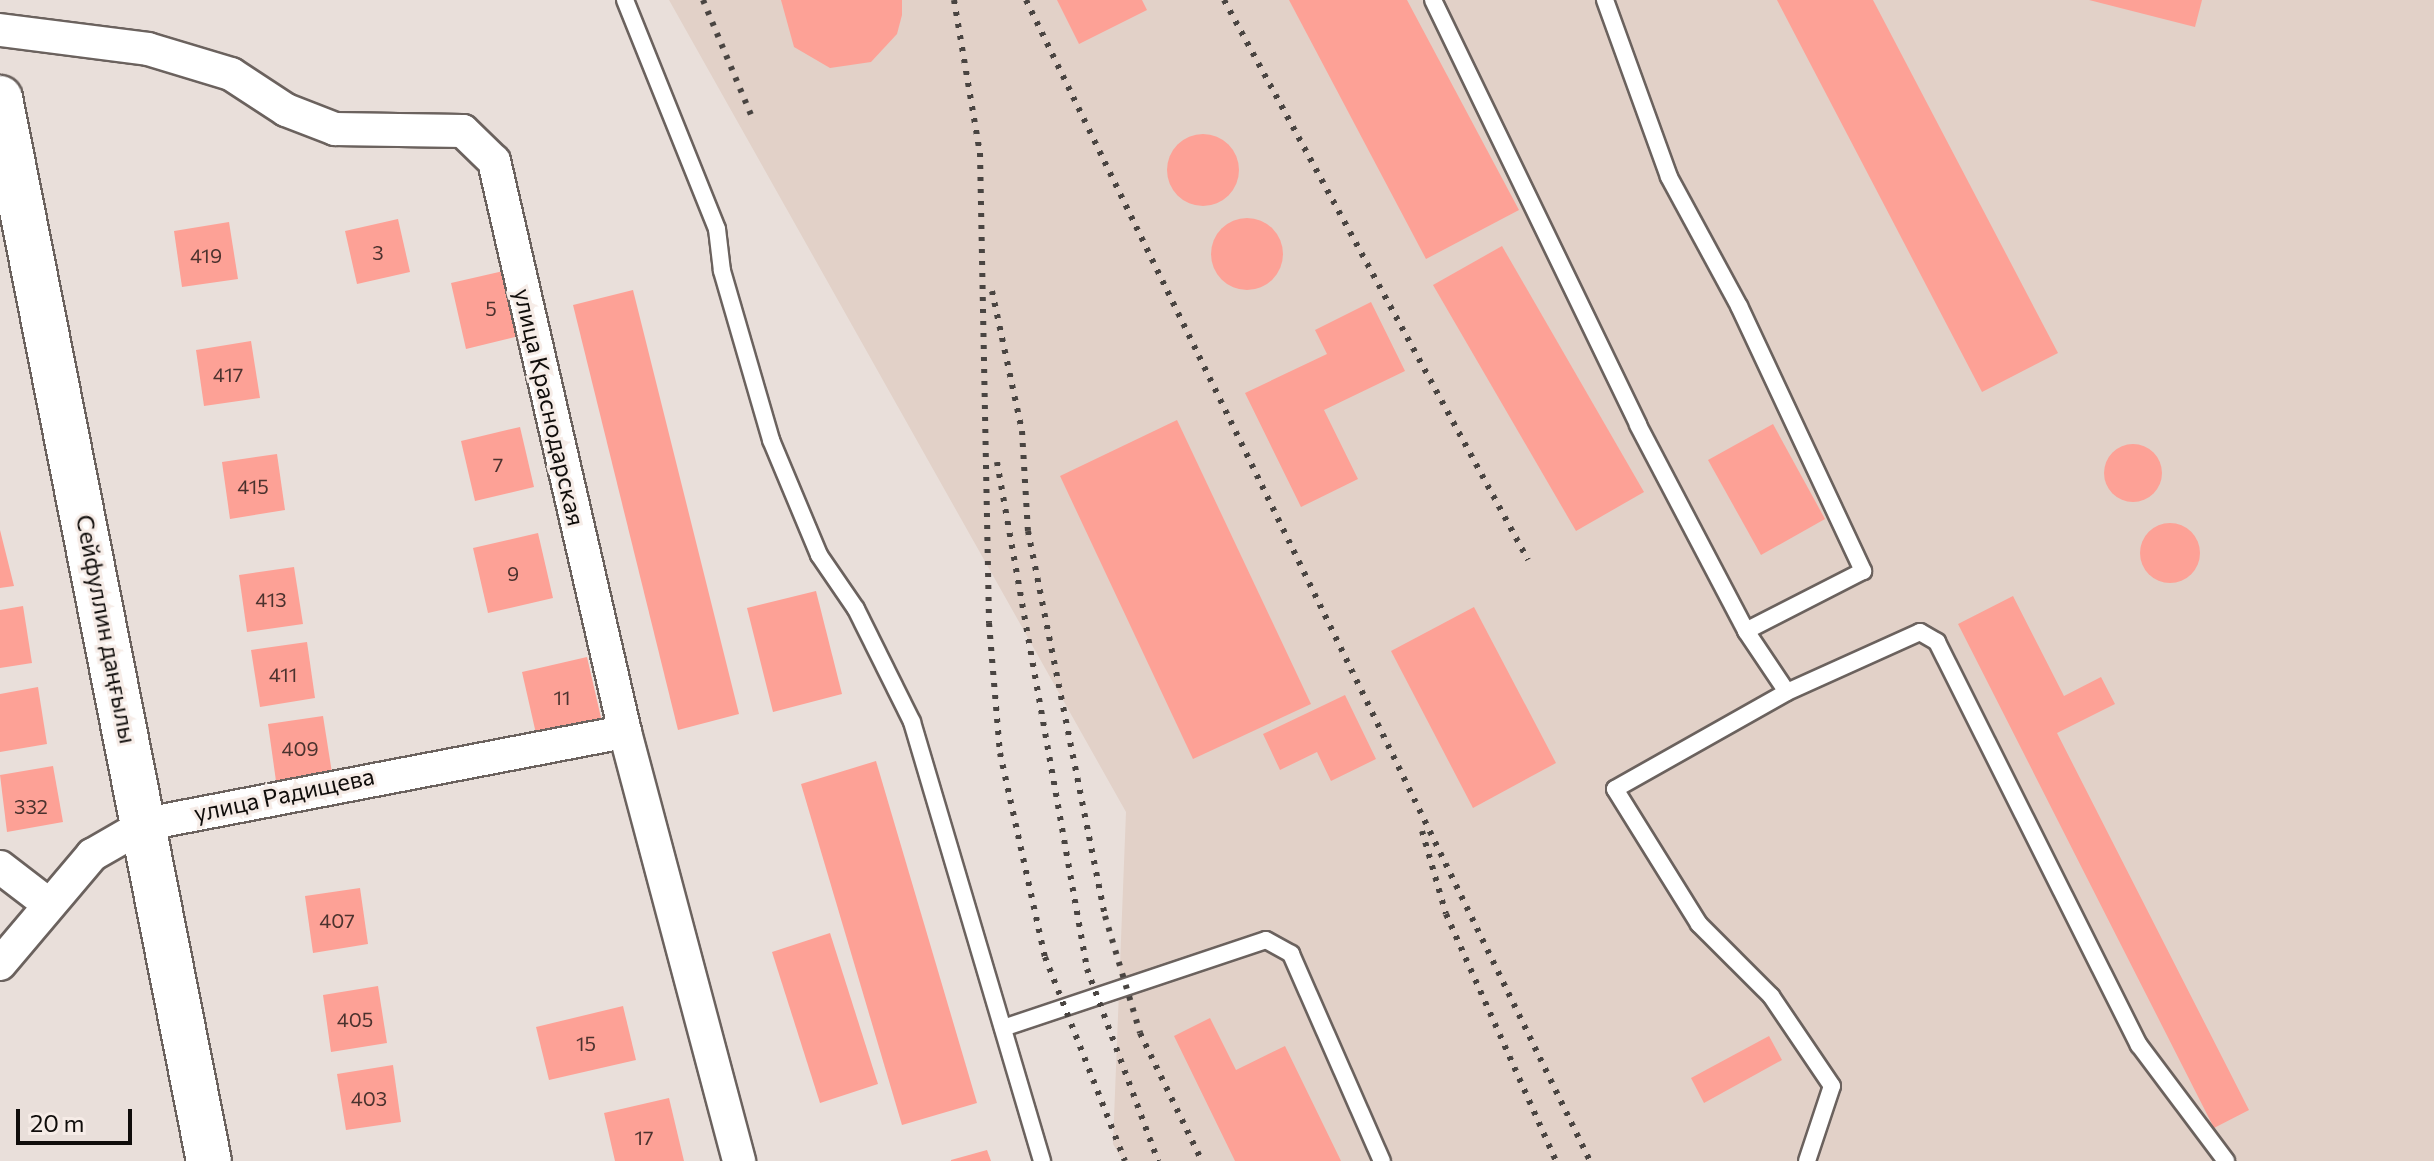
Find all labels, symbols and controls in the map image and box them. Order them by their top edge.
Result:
house number: 3 [372,240,384,264]
house number: 419 [190,243,222,267]
street label: улица Краснодарская [509,285,591,529]
house number: 5 [485,296,497,320]
house number: 417 [213,362,243,386]
house number: 7 [493,452,503,476]
house number: 415 [237,474,269,498]
street label: Сейфуллин даңғылы [71,512,143,746]
house number: 9 [507,561,519,585]
house number: 413 [255,587,287,611]
house number: 411 [269,662,297,686]
house number: 11 [553,685,571,709]
house number: 409 [281,736,319,760]
street label: улица Радищева [191,761,377,827]
house number: 332 [14,794,48,818]
house number: 407 [319,908,355,932]
house number: 405 [337,1007,373,1031]
house number: 15 [576,1031,596,1055]
house number: 403 [351,1086,387,1110]
scale bar [20,1093,136,1143]
text: 20 m [30,1108,84,1137]
house number: 17 [634,1125,654,1149]

